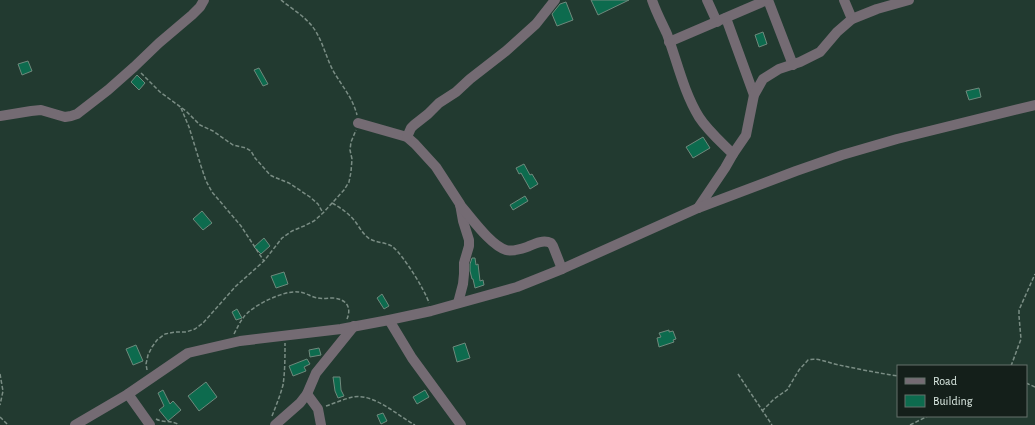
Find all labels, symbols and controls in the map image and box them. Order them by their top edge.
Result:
legend [897,365,1027,417]
text: Road [933,375,957,387]
text: Building [933,395,973,407]

